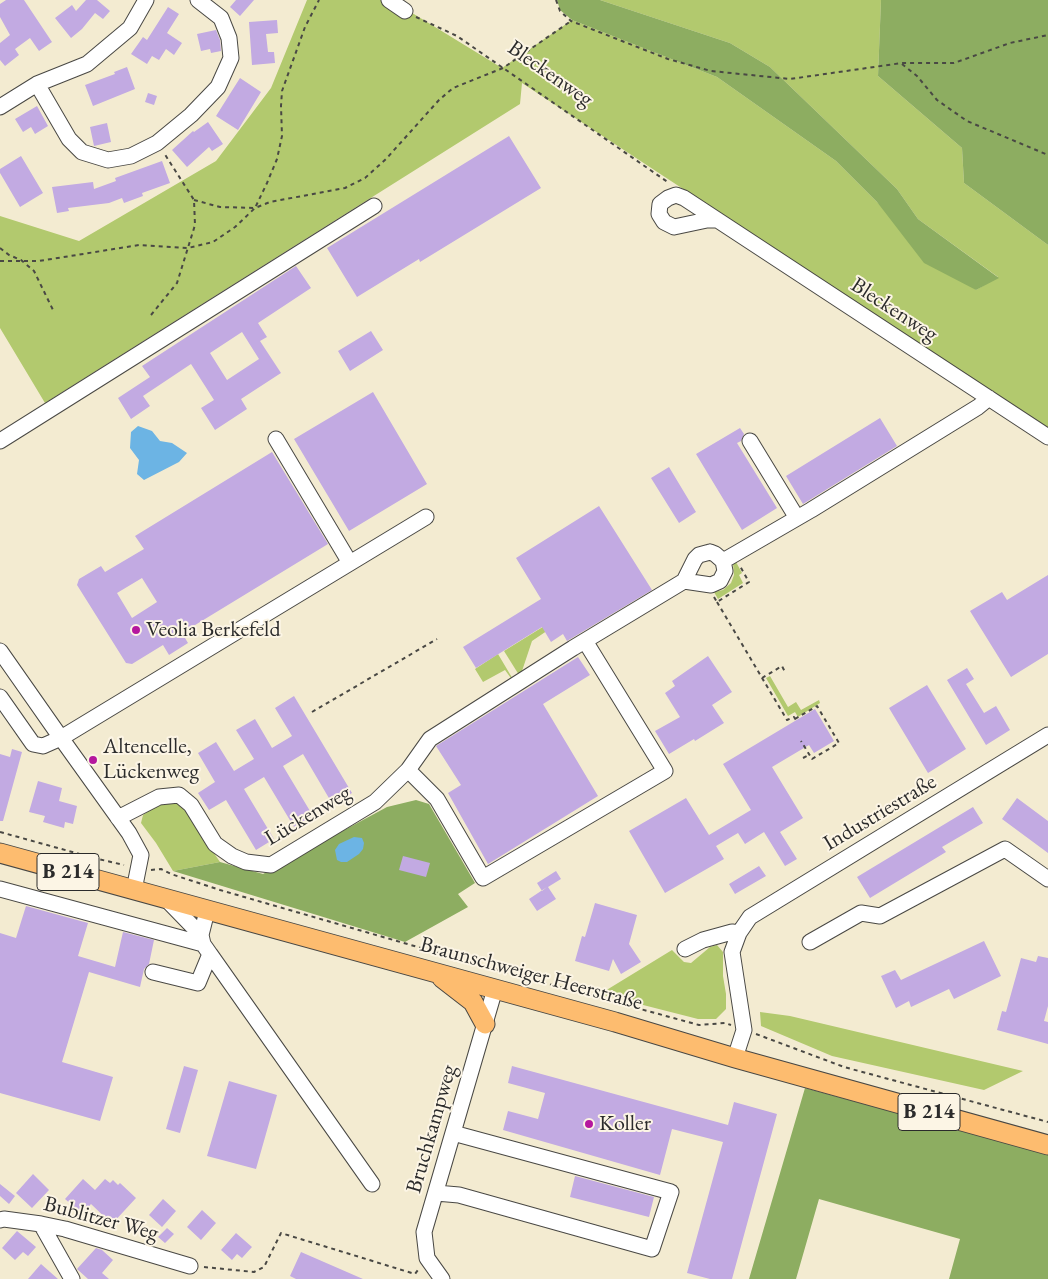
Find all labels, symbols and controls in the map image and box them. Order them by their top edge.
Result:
street label: Bleckenweg [502,35,598,113]
street label: Bleckenweg [846,272,942,348]
place label: Veolia Berkefeld [146,617,281,643]
marker: Veolia Berkefeld [130,624,142,636]
place label: Altencelle, Lückenweg [103,734,199,786]
marker: Altencelle, Lückenweg [87,754,99,766]
street label: Industriestraße [819,769,941,857]
street label: Lückenweg [260,780,356,852]
road number: B 214 [37,854,99,890]
street label: Braunschweiger Heerstraße [417,932,645,1016]
street label: Bruchkampweg [401,1062,463,1196]
road number: B 214 [898,1094,960,1130]
place label: Koller [599,1111,651,1137]
marker: Koller [583,1118,595,1130]
street label: Bublitzer Weg [41,1191,161,1247]

